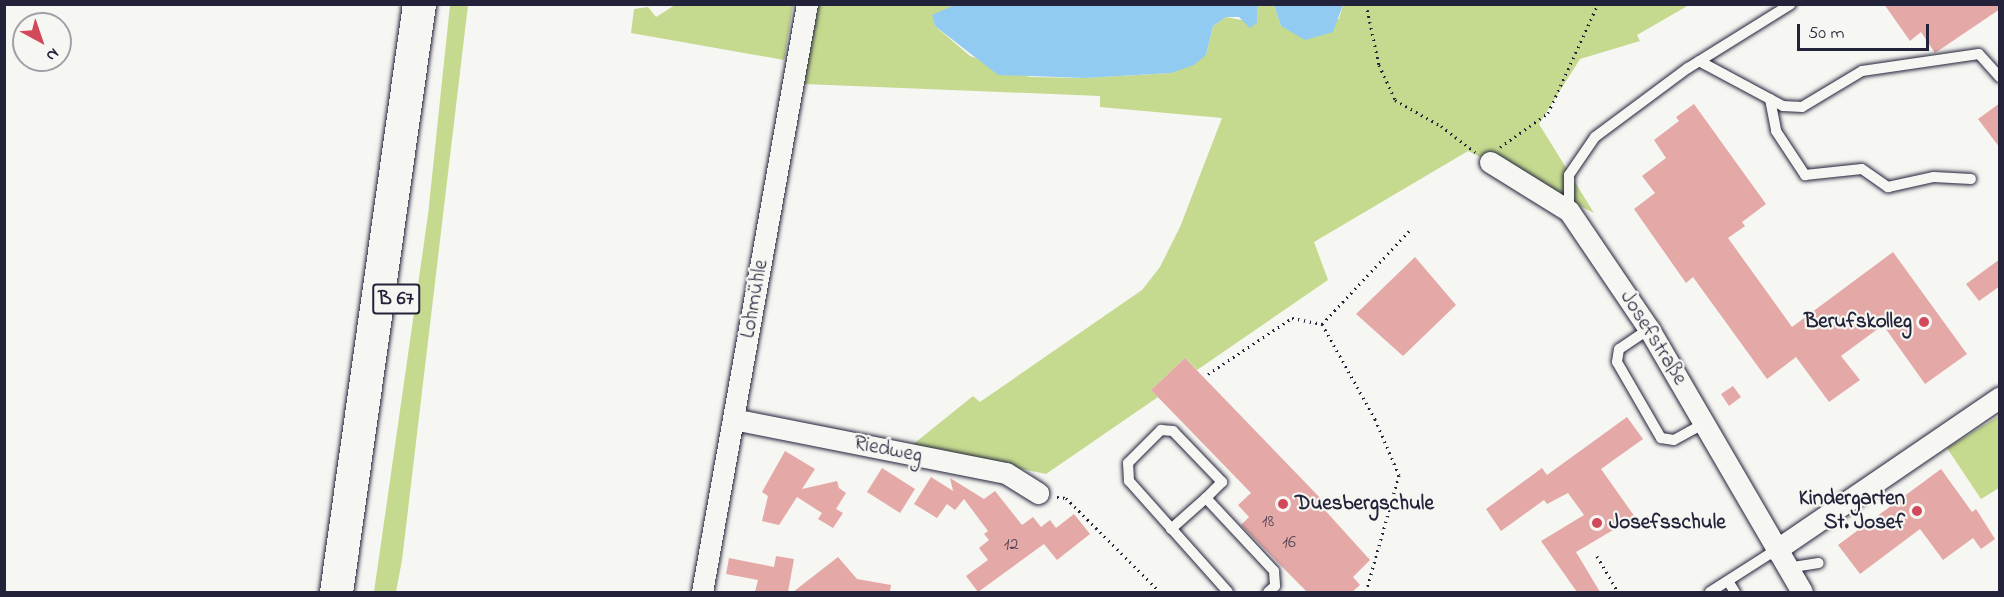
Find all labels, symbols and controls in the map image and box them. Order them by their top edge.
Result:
north arrow [12,12,72,72]
scale bar [1800,12,1932,50]
text: 50 m [1808,21,1845,47]
text: N [40,42,64,67]
street label: Lohmühle [736,258,774,340]
road number: B 67 [372,282,420,316]
street label: Josefstraße [1614,286,1692,390]
place label: Berufskolleg [1804,309,1912,335]
marker: Berufskolleg [1917,315,1931,329]
street label: Riedweg [852,431,924,469]
place label: Kindergarten St. Josef [1799,486,1905,536]
place label: Duesbergschule [1295,491,1434,517]
marker: Duesbergschule [1276,497,1290,511]
marker: Kindergarten St. Josef [1910,504,1924,518]
place label: Josefsschule [1609,510,1726,536]
house number: 18 [1262,511,1274,533]
marker: Josefsschule [1590,516,1604,530]
house number: 16 [1282,532,1296,554]
house number: 12 [1004,534,1018,556]

